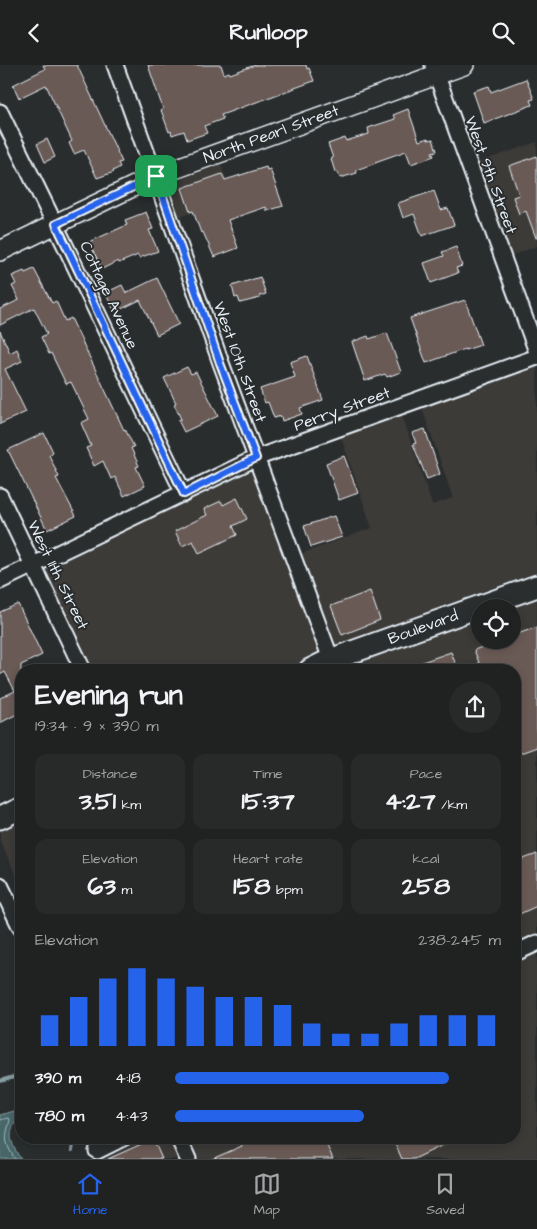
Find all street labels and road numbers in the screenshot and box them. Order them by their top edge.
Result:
street label: North Pearl Street [200,99,342,169]
street label: West 9th Street [459,113,523,237]
street label: Cottage Avenue [73,237,144,353]
street label: West 10th Street [208,299,272,426]
street label: Perry Street [291,381,394,438]
street label: West 11th Street [22,517,94,634]
street label: Boulevard [385,604,461,650]

